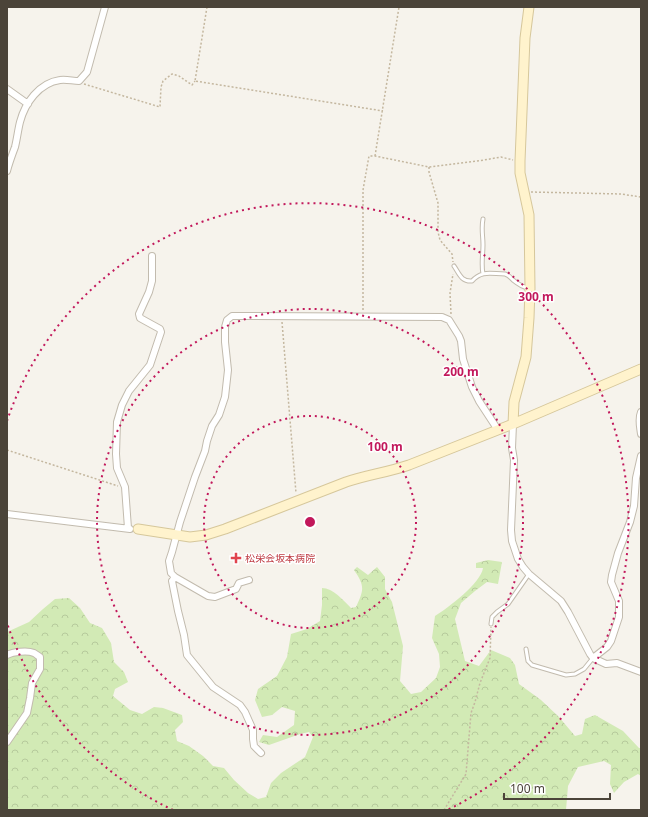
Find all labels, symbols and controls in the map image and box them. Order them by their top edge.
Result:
text: 300 m [518,288,554,305]
text: 200 m [443,363,479,380]
text: 100 m [367,438,403,455]
centre of rings [303,515,317,529]
place label: 松栄会坂本病院 [245,551,315,565]
marker: 松栄会坂本病院 [230,552,242,564]
scale bar [504,775,610,801]
text: 100 m [510,780,545,797]

